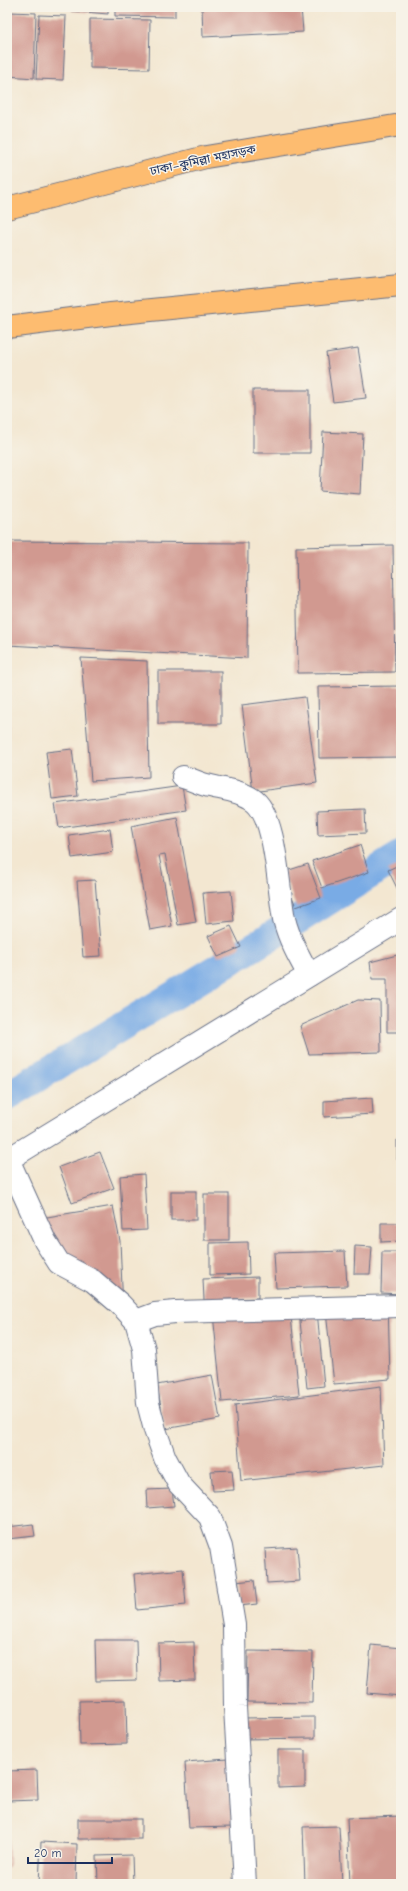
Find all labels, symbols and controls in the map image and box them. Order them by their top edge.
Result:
street label: ঢাকা–কুমিল্লা মহাসড়ক [148,141,258,179]
scale bar [28,1839,112,1865]
text: 20 m [34,1846,62,1860]

